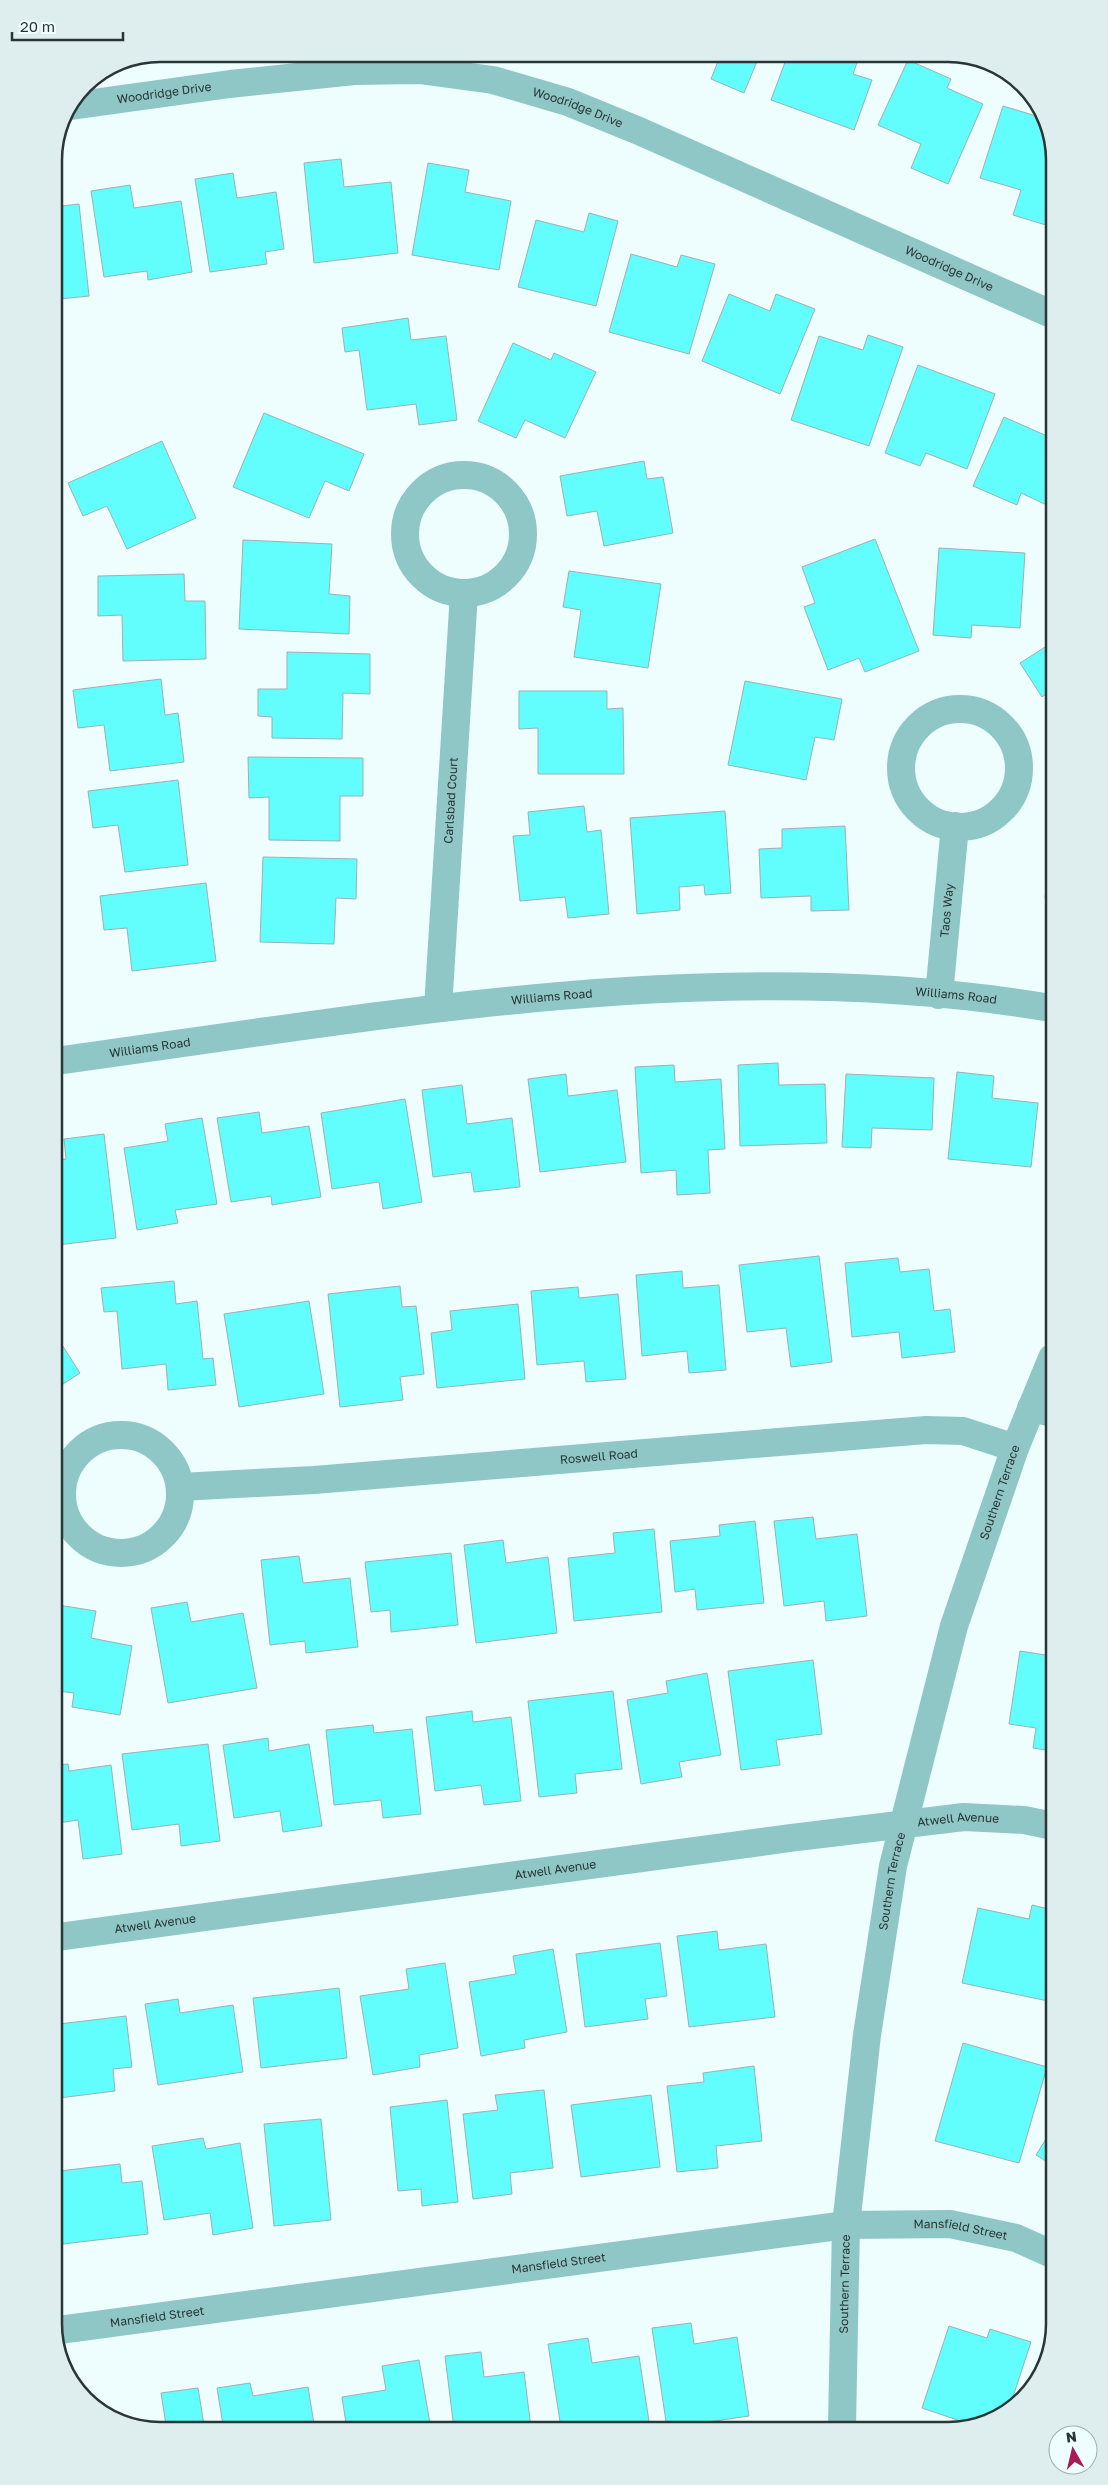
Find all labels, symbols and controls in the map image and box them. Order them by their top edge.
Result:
scale bar [12,10,124,42]
text: 20 m [20,17,55,35]
street label: Woodridge Drive [116,79,212,107]
street label: Woodridge Drive [531,84,625,131]
street label: Woodridge Drive [903,242,996,294]
street label: Carlsbad Court [440,756,461,844]
street label: Taos Way [936,882,957,938]
street label: Williams Road [915,983,998,1007]
street label: Williams Road [510,985,593,1007]
street label: Williams Road [108,1034,191,1060]
street label: Southern Terrace [976,1443,1023,1542]
street label: Roswell Road [559,1446,638,1467]
street label: Atwell Avenue [916,1809,1000,1830]
street label: Southern Terrace [875,1831,908,1931]
street label: Atwell Avenue [514,1856,597,1882]
street label: Atwell Avenue [113,1910,197,1936]
street label: Mansfield Street [913,2216,1009,2243]
street label: Southern Terrace [836,2234,853,2334]
street label: Mansfield Street [510,2249,607,2277]
street label: Mansfield Street [109,2303,205,2330]
north arrow [1048,2425,1098,2475]
text: N [1065,2427,1078,2446]

